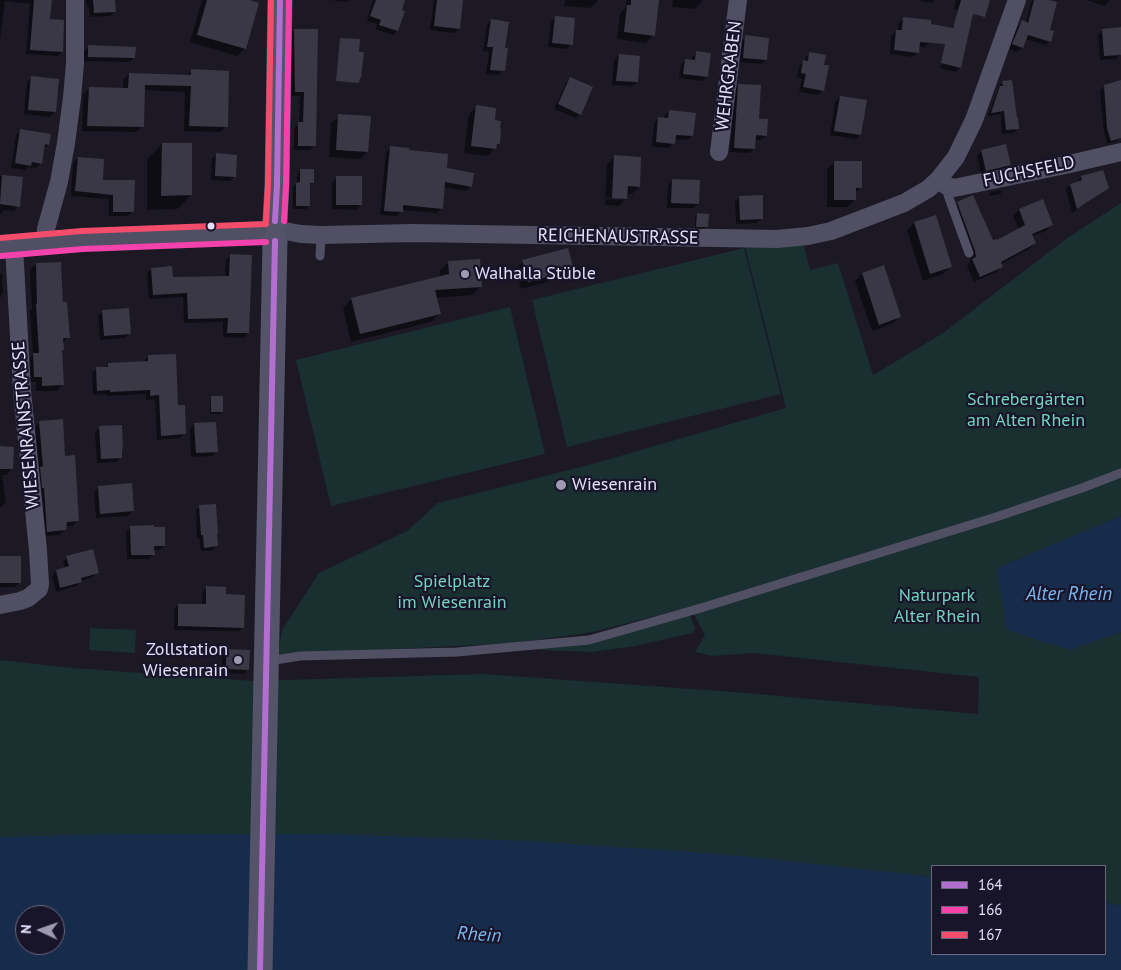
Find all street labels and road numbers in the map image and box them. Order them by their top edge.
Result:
street label: WEHRGRABEN [712,20,746,132]
street label: FUCHSFELD [981,152,1077,192]
street label: REICHENAUSTRASSE [537,225,699,249]
street label: WIESENRAINSTRASSE [8,340,44,510]

